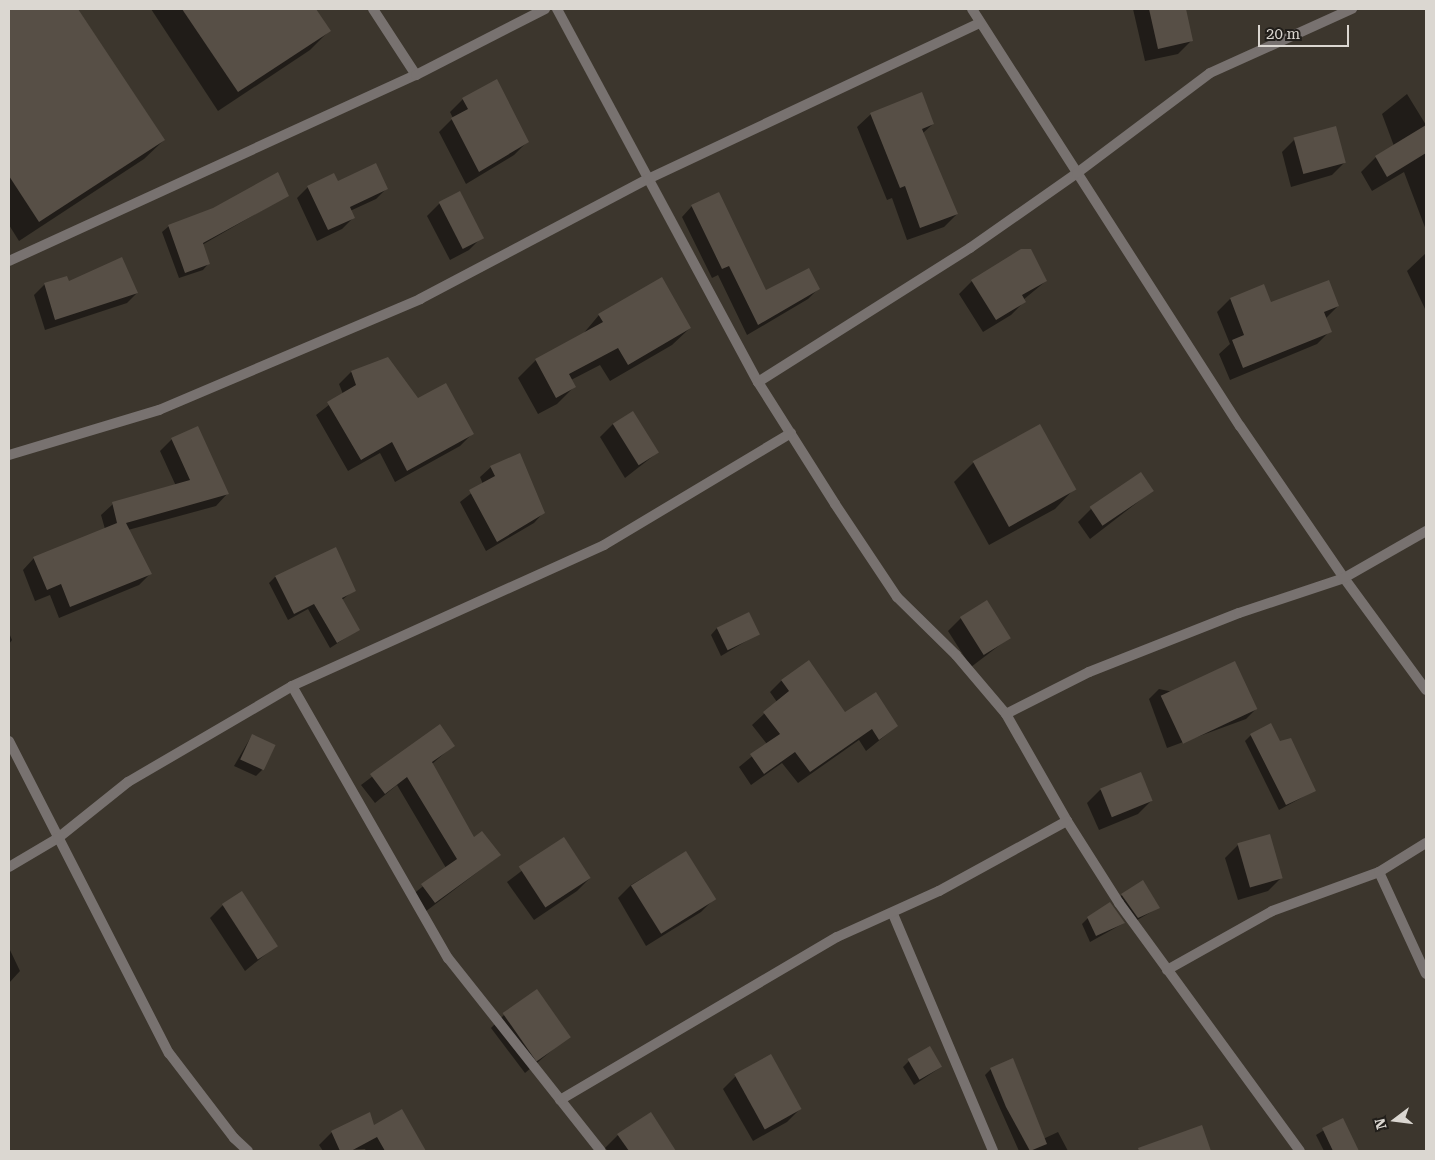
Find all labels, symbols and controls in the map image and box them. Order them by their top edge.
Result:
scale bar [1260,15,1351,47]
text: 20 m [1266,25,1300,43]
north arrow [1370,1095,1420,1145]
text: N [1371,1117,1390,1131]

